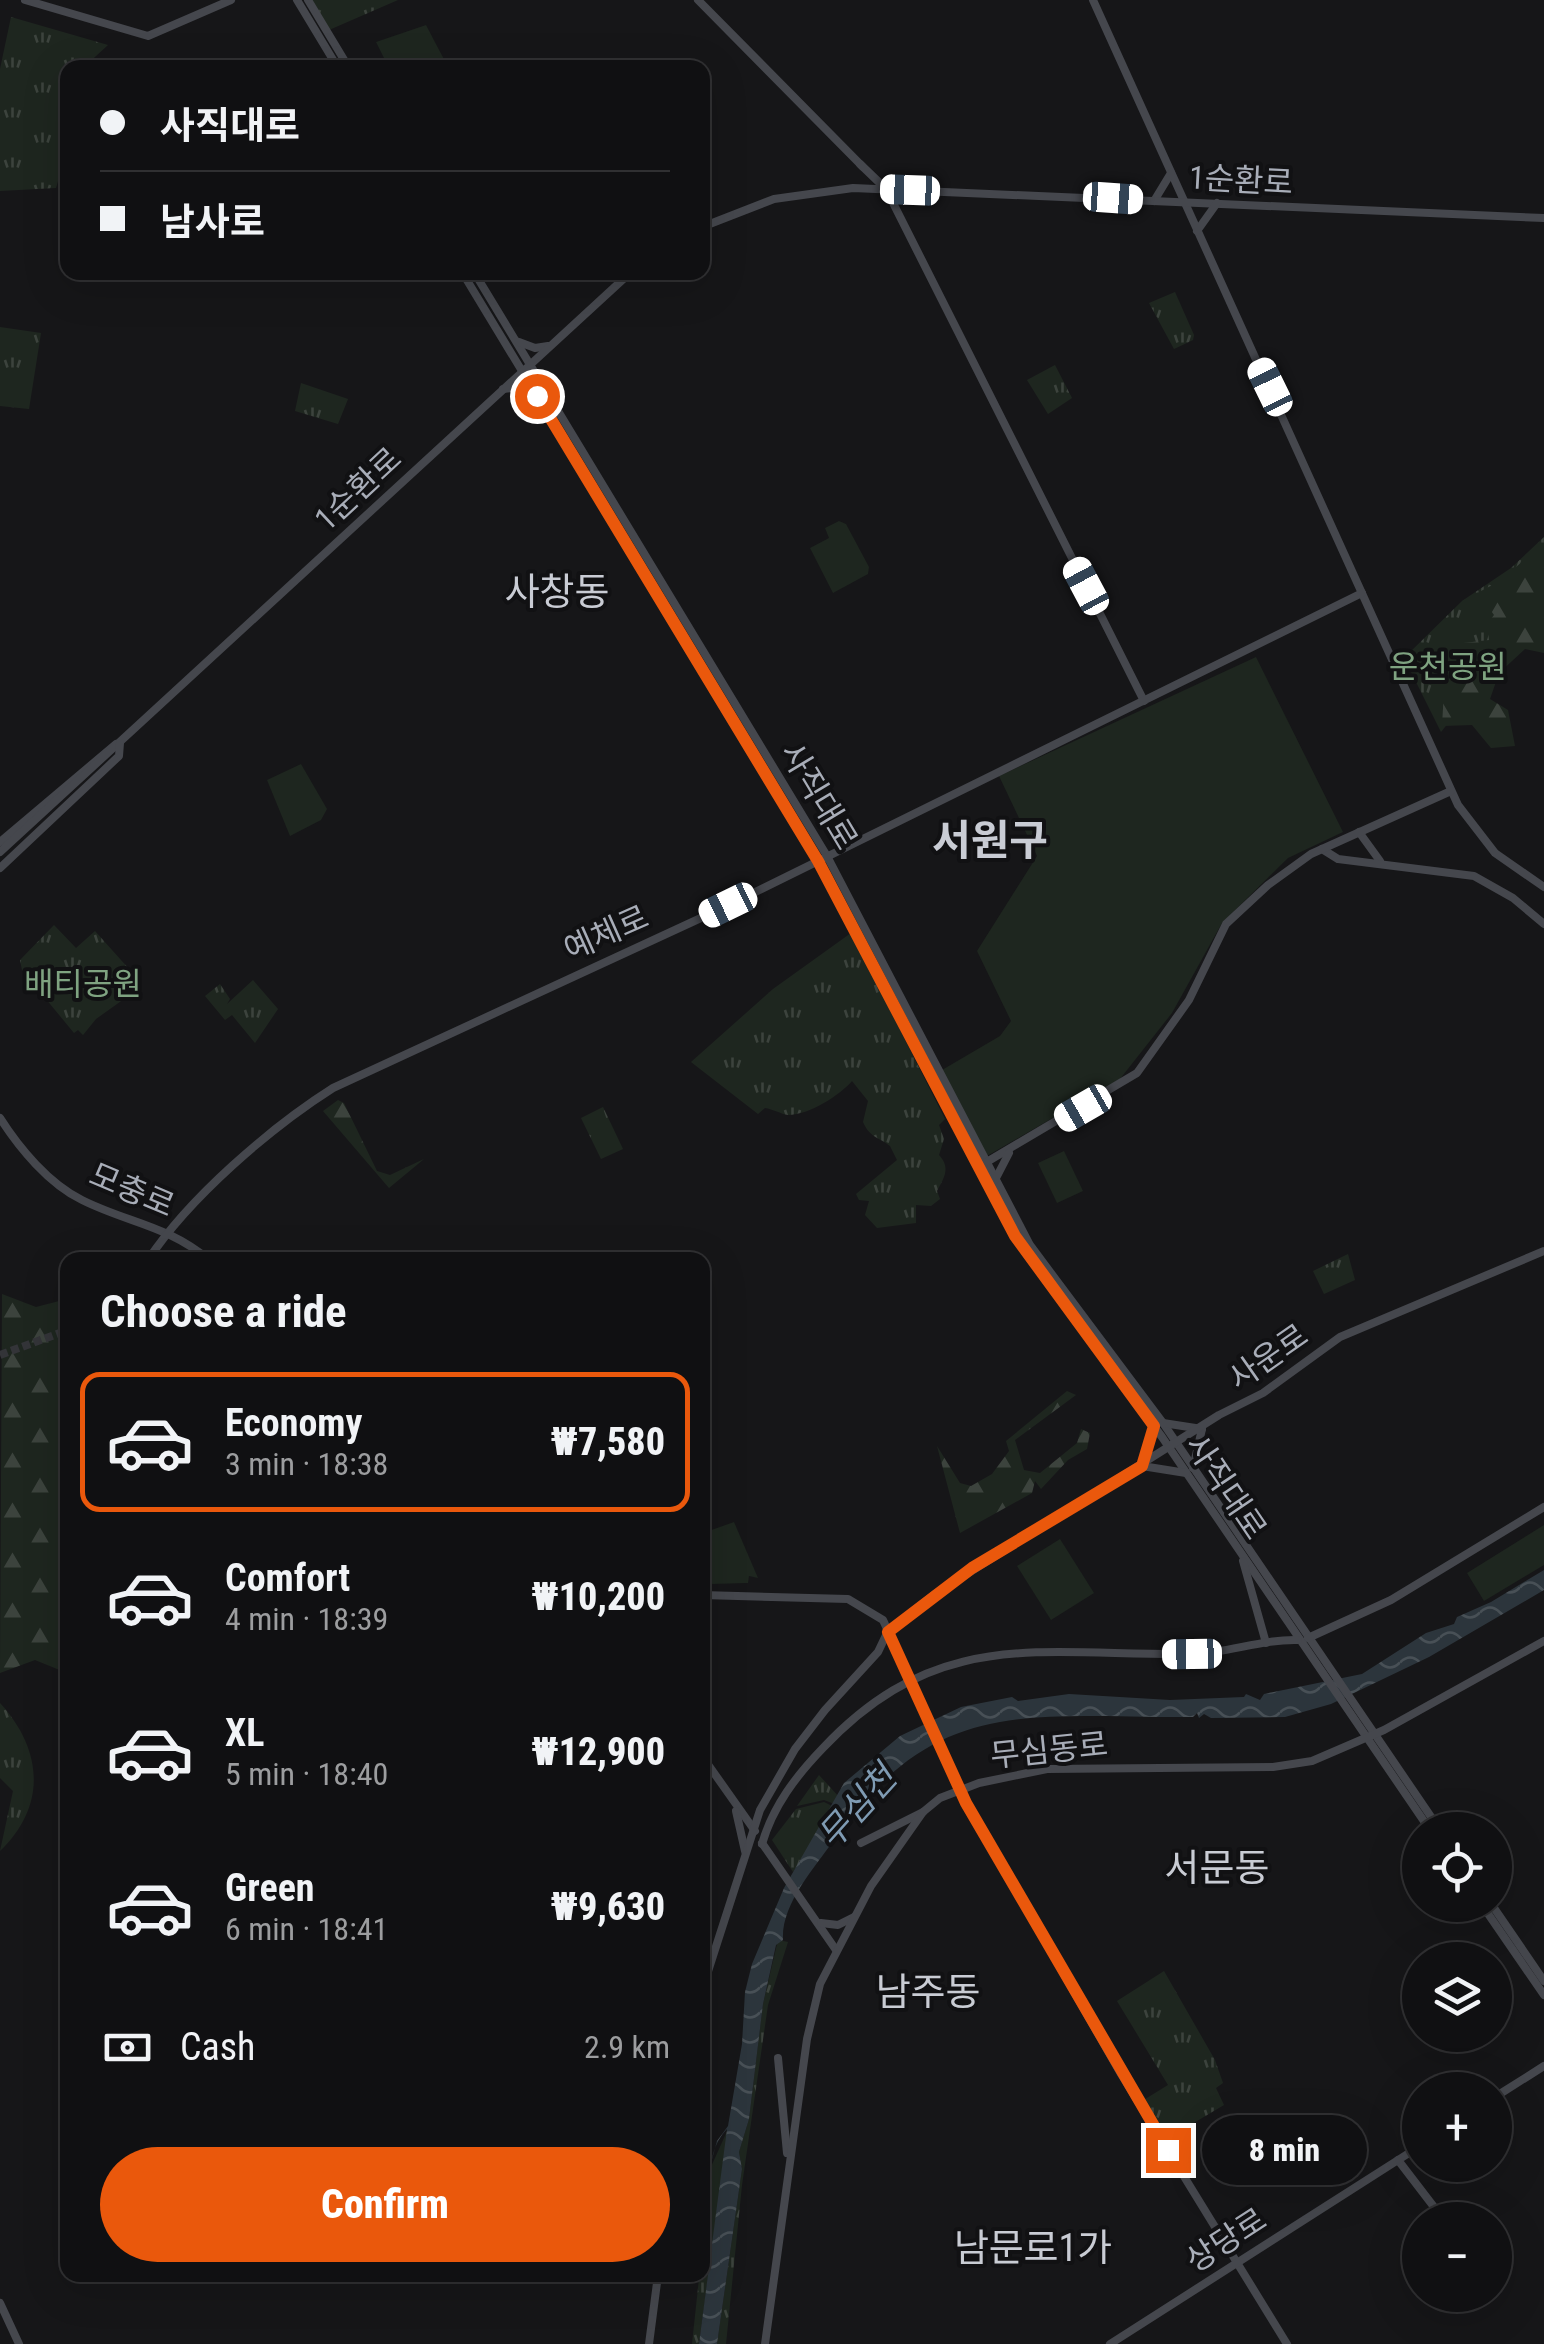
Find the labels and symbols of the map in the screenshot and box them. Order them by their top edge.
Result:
street label: 1순환로 [1188,158,1294,202]
car [879,174,941,206]
car [1082,181,1144,215]
car [1243,353,1297,421]
route start [515,374,560,419]
street label: 1순환로 [307,440,409,538]
car [1059,552,1113,620]
district label: 사창동 [505,570,609,614]
park label: 운천공원 [1389,648,1507,686]
street label: 사직대로 [772,736,866,856]
district label: 서원구 [932,816,1048,865]
car [694,878,762,932]
street label: 예체로 [558,898,654,968]
park label: 배티공원 [24,965,142,1003]
car [1050,1080,1116,1136]
street label: 모충로 [84,1155,180,1225]
street label: 사운로 [1221,1316,1315,1398]
street label: 사직대로 [1177,1428,1275,1546]
car [1162,1638,1222,1670]
street label: 무심동로 [988,1725,1110,1775]
water label: 무심천 [810,1755,907,1857]
district label: 서문동 [1165,1846,1269,1890]
district label: 남주동 [876,1970,980,2014]
callout: 8 min [1203,2115,1368,2185]
route end [1146,2128,1191,2173]
street label: 상당로 [1179,2200,1273,2280]
district label: 남문로1가 [954,2226,1112,2270]

